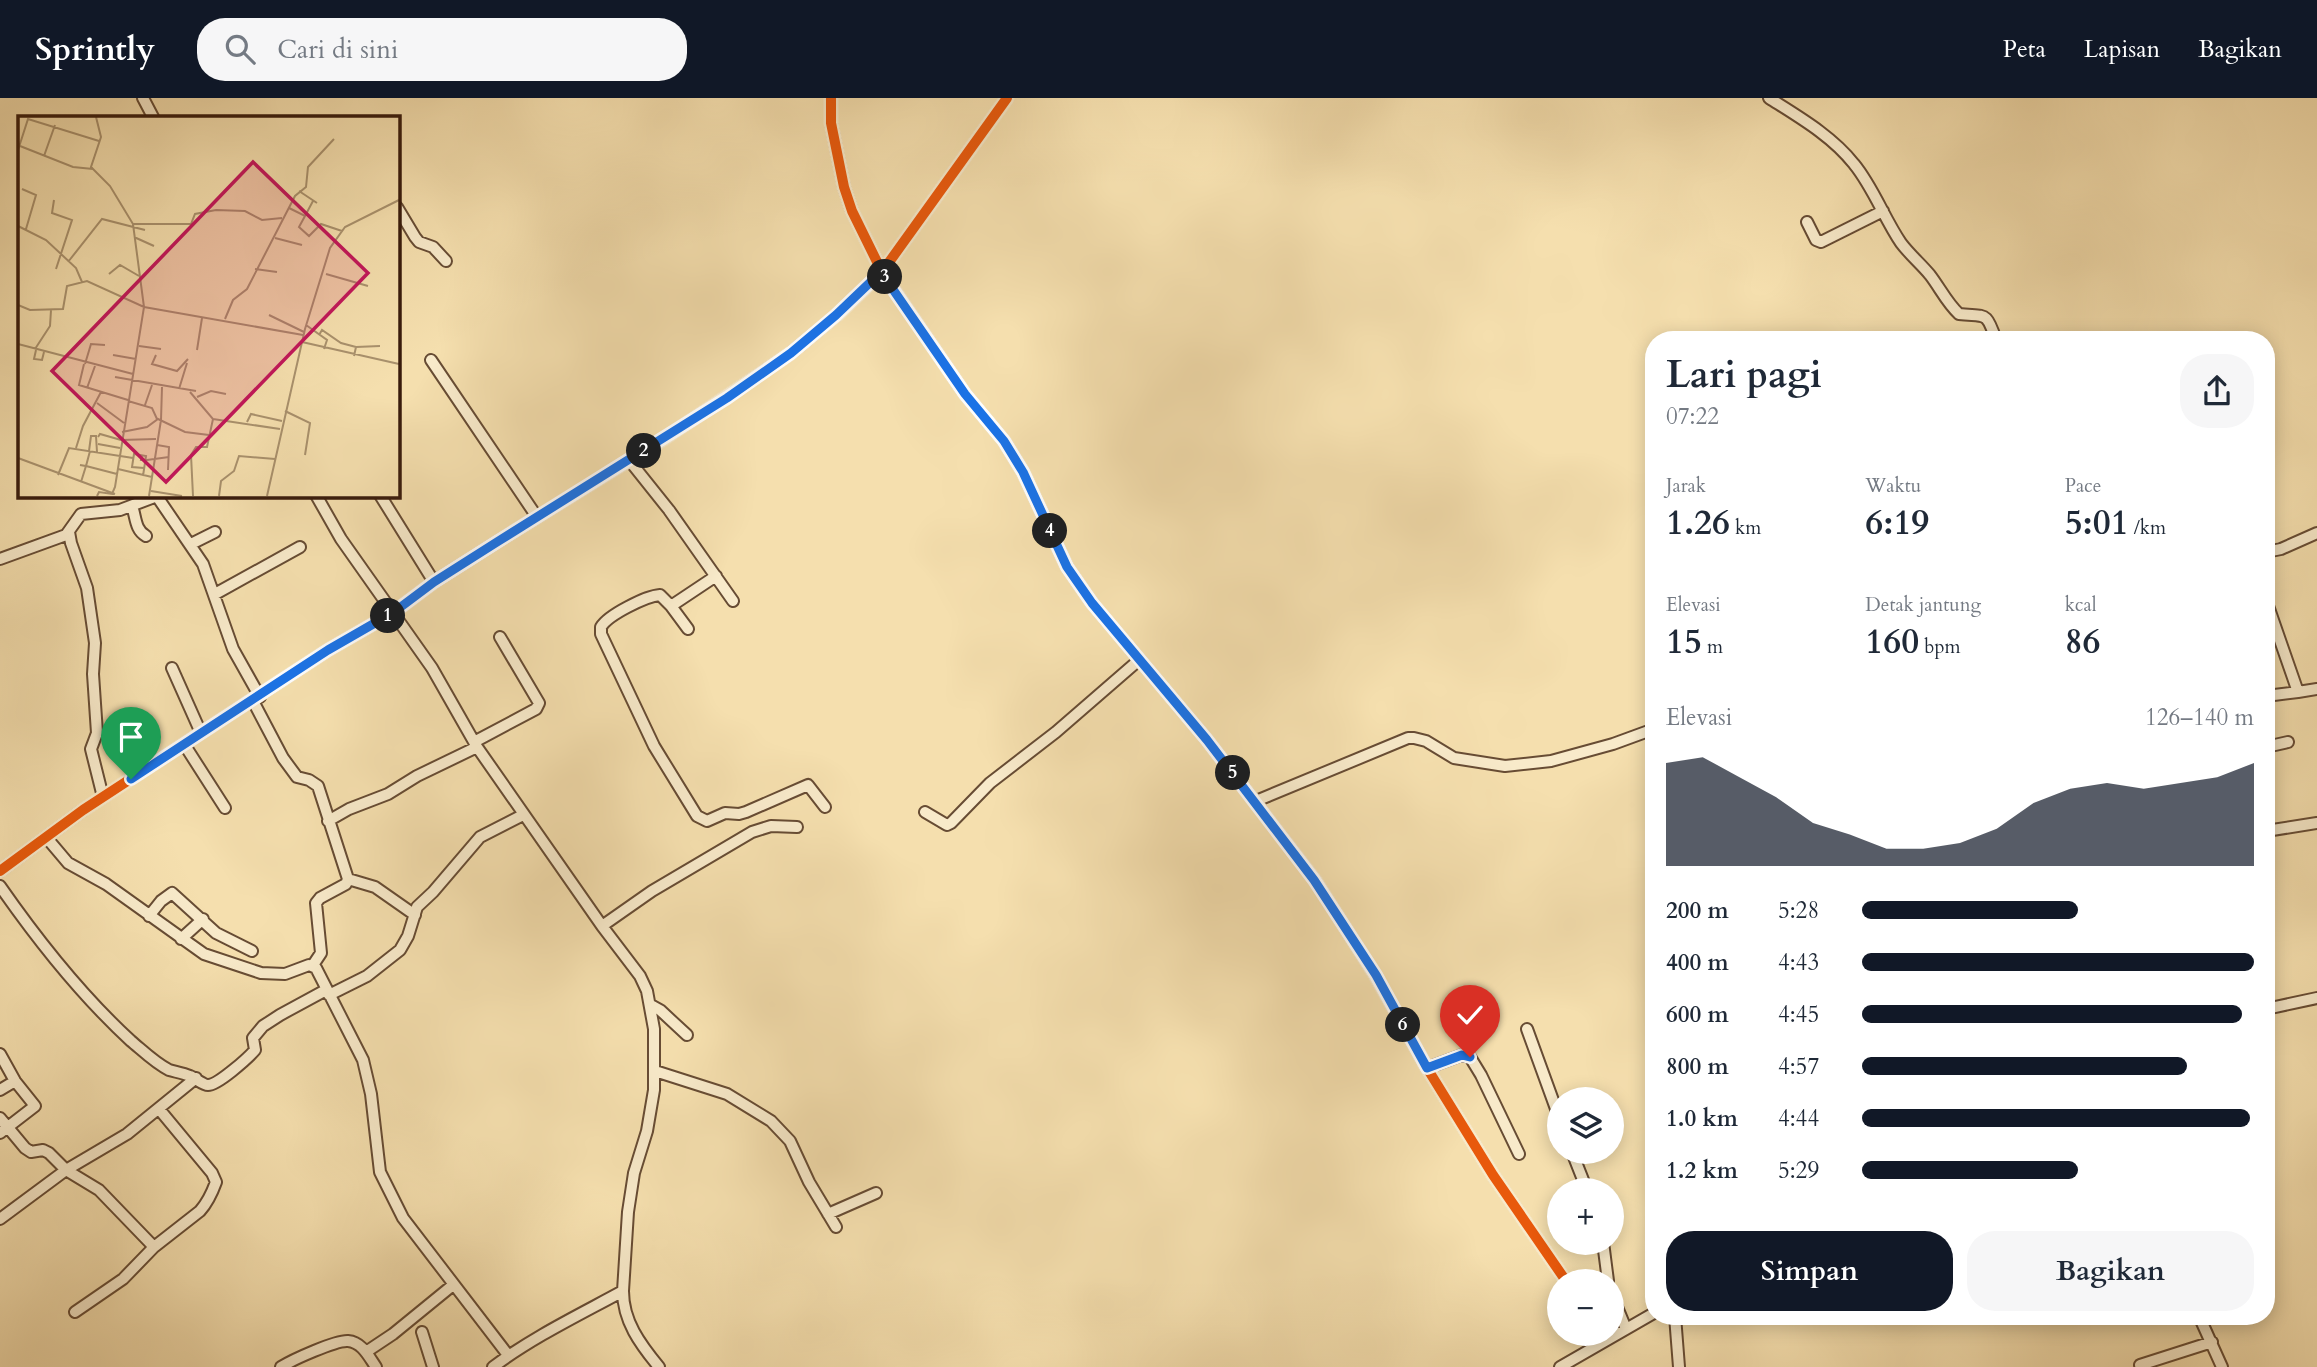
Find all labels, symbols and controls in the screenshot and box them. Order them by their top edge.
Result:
search box [197,18,687,81]
text: Sprintly [35,27,155,72]
icon: search [221,30,259,68]
text: Cari di sini [277,32,398,67]
text: Peta [2003,33,2046,66]
text: Lapisan [2084,33,2160,66]
text: Bagikan [2198,33,2282,66]
inset map [18,116,399,497]
pin: 3 [868,260,903,294]
text: 3 [880,263,889,289]
text: Lari pagi [1666,349,1822,401]
button: share [2180,354,2254,428]
text: 07:22 [1666,401,1719,432]
pin: 2 [626,434,662,468]
text: 2 [639,437,648,463]
text: Jarak [1666,473,1706,499]
text: Waktu [1865,473,1921,499]
text: Pace [2065,473,2101,499]
text: 1.26 [1666,499,1730,547]
text: 6:19 [1865,499,1929,547]
text: 5:01 [2065,499,2129,547]
pin: 4 [1032,514,1068,548]
text: km [1730,515,1761,541]
text: /km [2129,515,2166,541]
text: 4 [1045,517,1054,543]
text: Elevasi [1666,592,1721,618]
text: Detak jantung [1865,592,1981,618]
text: kcal [2065,592,2097,618]
pin: 1 [370,598,406,634]
text: 1 [383,602,392,628]
text: 15 [1666,618,1702,666]
text: 160 [1865,618,1919,666]
text: 86 [2065,618,2101,666]
text: m [1702,634,1723,660]
text: bpm [1919,634,1961,660]
text: Elevasi [1666,702,1732,733]
text: 126–140 m [2145,702,2254,733]
pin [101,707,161,779]
icon: arrive [112,718,150,756]
pin: 5 [1216,756,1250,790]
text: 5 [1228,759,1237,785]
text: 200 m [1666,895,1729,926]
text: 5:28 [1778,895,1819,926]
text: 400 m [1666,947,1729,978]
text: 4:43 [1778,947,1819,978]
pin [1440,985,1500,1057]
icon: check [1451,996,1489,1034]
text: 600 m [1666,999,1729,1030]
text: 4:45 [1778,999,1819,1030]
pin: 6 [1386,1007,1420,1042]
text: 6 [1398,1011,1407,1037]
text: 800 m [1666,1051,1729,1082]
text: 4:57 [1778,1051,1819,1082]
map controls [1547,1087,1624,1346]
button: layers [1547,1087,1624,1164]
text: 1.0 km [1666,1103,1738,1134]
text: 4:44 [1778,1103,1819,1134]
text: 1.2 km [1666,1155,1738,1186]
text: 5:29 [1778,1155,1819,1186]
button: + [1547,1178,1624,1255]
button: Simpan [1666,1231,1953,1311]
button: Bagikan [1967,1231,2254,1311]
button: − [1547,1269,1624,1346]

